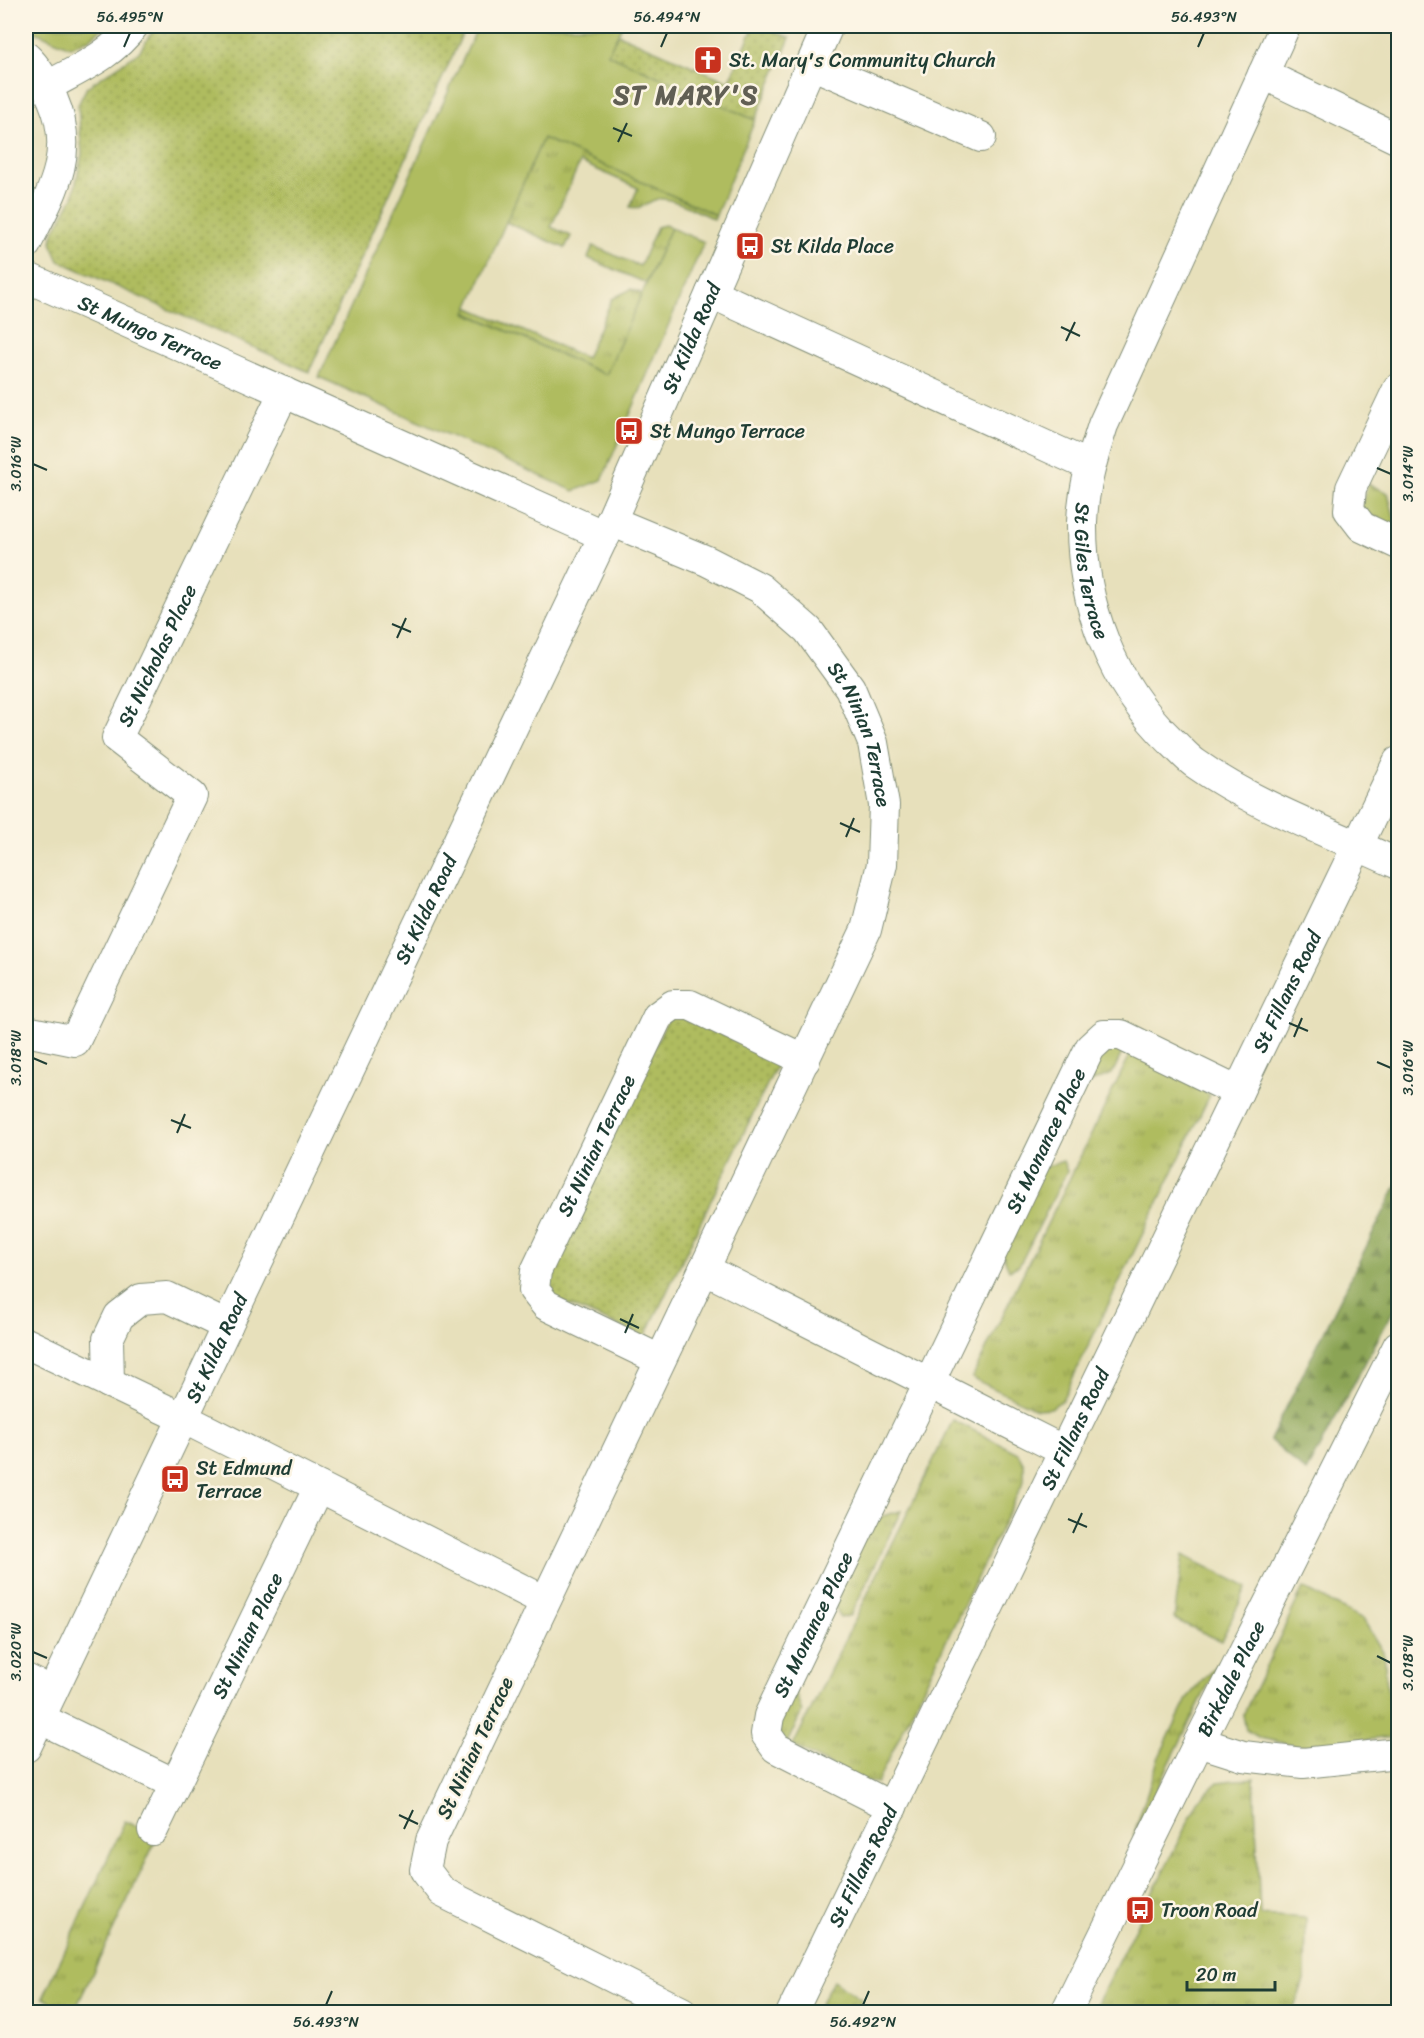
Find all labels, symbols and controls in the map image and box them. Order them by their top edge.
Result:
text: 56.495°N [97,4,164,30]
text: 56.494°N [634,4,701,30]
text: 56.493°N [1171,4,1238,30]
place label: St. Mary's Community Church [729,43,996,78]
church icon: St. Mary's Community Church [692,44,724,76]
district label: ST MARY'S [612,72,759,118]
place label: St Kilda Place [771,229,894,264]
bus stop icon: St Kilda Place [734,230,766,262]
street label: St Kilda Road [651,276,731,399]
street label: St Mungo Terrace [72,285,228,380]
place label: St Mungo Terrace [650,414,805,449]
bus stop icon: St Mungo Terrace [613,415,645,447]
text: 3.016°W [3,436,29,492]
text: 3.014°W [1395,446,1421,502]
street label: St Giles Terrace [1064,501,1119,645]
street label: St Nicholas Place [107,578,206,733]
street label: St Ninian Terrace [818,653,902,810]
street label: St Kilda Road [384,847,467,970]
street label: St Fillans Road [1242,923,1332,1059]
text: 3.018°W [3,1030,29,1086]
text: 3.016°W [1395,1040,1421,1096]
street label: St Monance Place [995,1062,1096,1220]
street label: St Ninian Terrace [547,1068,645,1223]
street label: St Kilda Road [175,1286,258,1409]
street label: St Fillans Road [1030,1360,1120,1496]
place label: St Edmund Terrace [196,1451,293,1509]
bus stop icon: St Edmund Terrace [159,1463,191,1495]
street label: St Monance Place [763,1546,863,1704]
street label: St Ninian Place [202,1566,293,1705]
street label: Birkdale Place [1187,1614,1275,1743]
text: 3.020°W [3,1622,29,1681]
text: 3.018°W [1395,1635,1421,1691]
street label: St Ninian Terrace [427,1670,524,1825]
street label: St Fillans Road [818,1798,908,1933]
place label: Troon Road [1161,1893,1259,1928]
bus stop icon: Troon Road [1124,1894,1156,1926]
scale bar [1187,1954,1276,1992]
text: 20 m [1196,1959,1236,1991]
text: 56.493°N [293,2009,360,2035]
text: 56.492°N [830,2009,897,2035]

